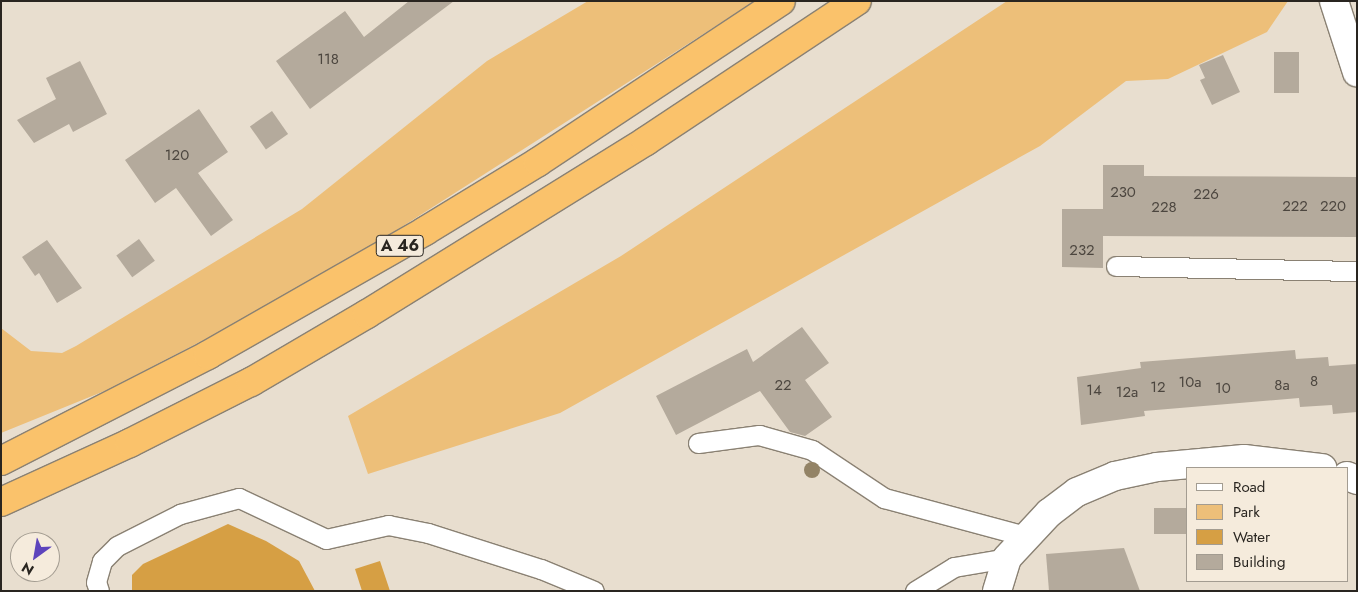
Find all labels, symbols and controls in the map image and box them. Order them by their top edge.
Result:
house number: 118 [317,51,339,69]
house number: 120 [165,147,189,165]
house number: 230 [1110,184,1136,202]
house number: 226 [1193,186,1219,204]
house number: 222 [1282,198,1308,216]
house number: 220 [1320,198,1346,216]
house number: 228 [1151,199,1177,217]
road number: A 46 [375,232,425,260]
house number: 232 [1069,242,1095,260]
house number: 8 [1310,373,1318,391]
house number: 10a [1179,374,1201,392]
house number: 22 [774,377,792,395]
house number: 8a [1274,377,1290,395]
house number: 12 [1150,379,1166,397]
house number: 10 [1215,380,1231,398]
house number: 14 [1086,382,1102,400]
house number: 12a [1116,384,1138,402]
legend [1186,467,1348,582]
text: Road [1233,476,1265,498]
text: Park [1233,501,1260,523]
text: Water [1233,526,1270,548]
north arrow [10,532,60,582]
text: Building [1233,551,1285,573]
text: N [18,557,38,580]

